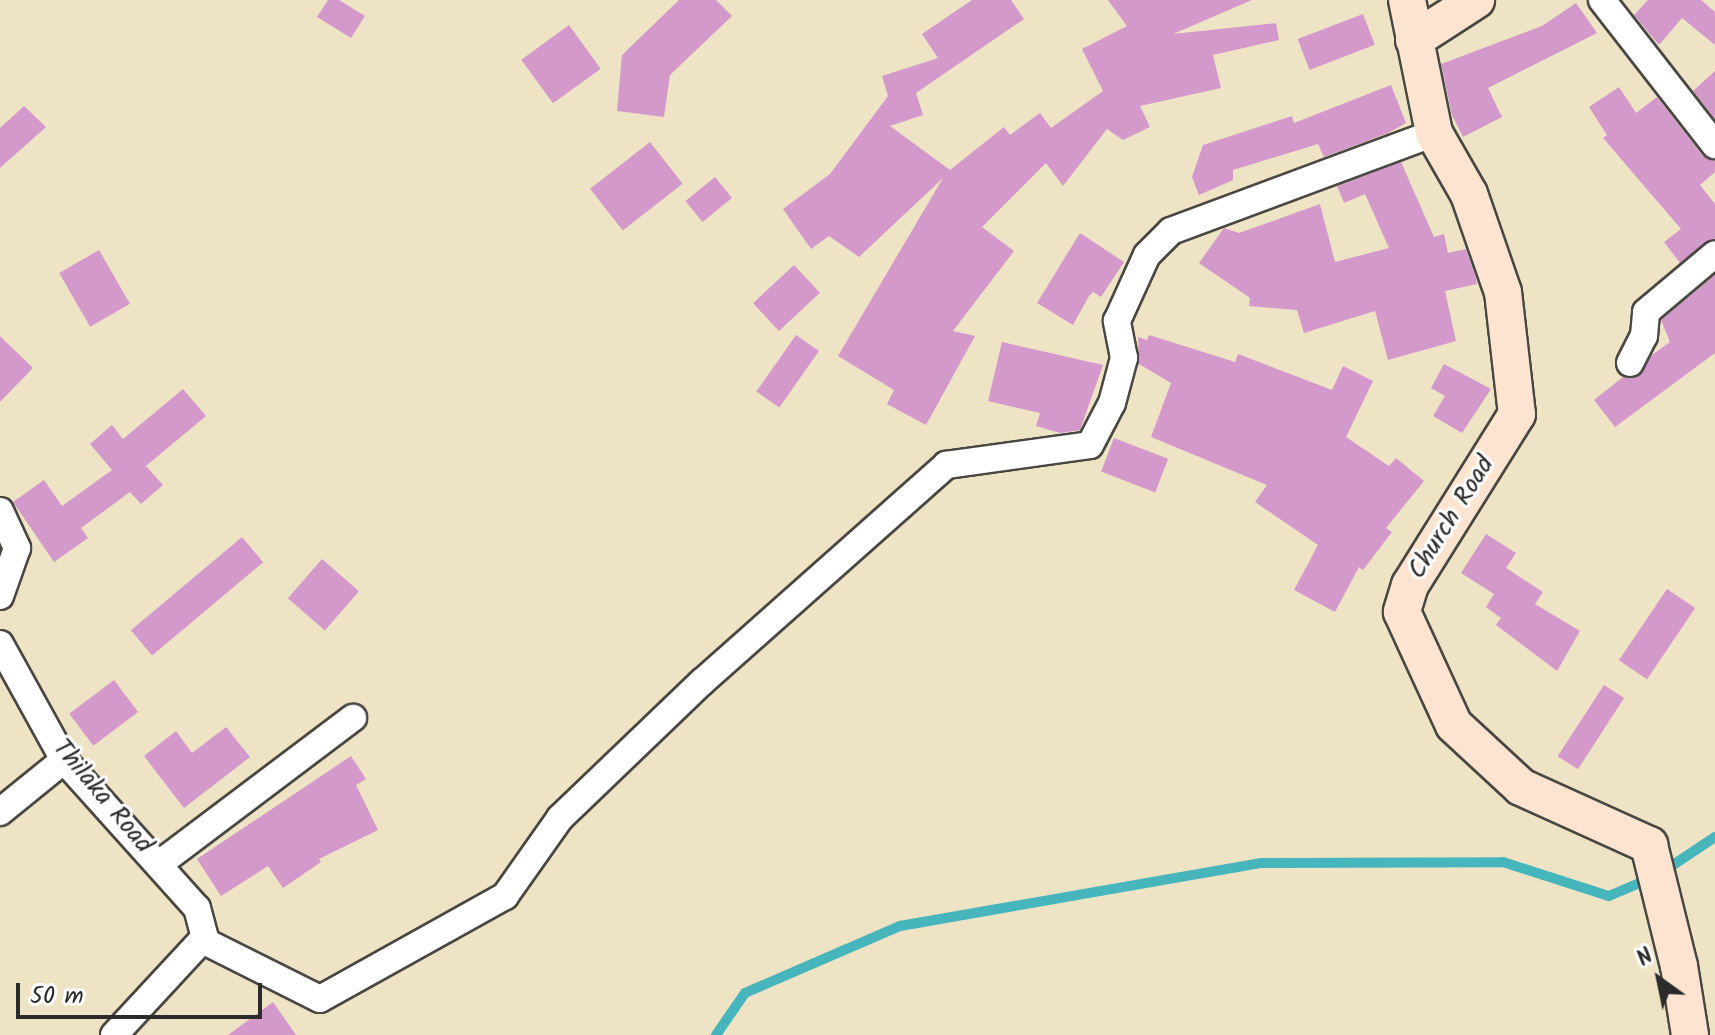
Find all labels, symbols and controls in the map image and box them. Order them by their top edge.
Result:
street label: Church Road [1402,451,1502,585]
street label: Thilaka Road [45,734,159,860]
north arrow [1619,939,1699,1019]
text: N [1630,940,1661,977]
scale bar [20,967,266,1017]
text: 50 m [30,977,84,1016]

